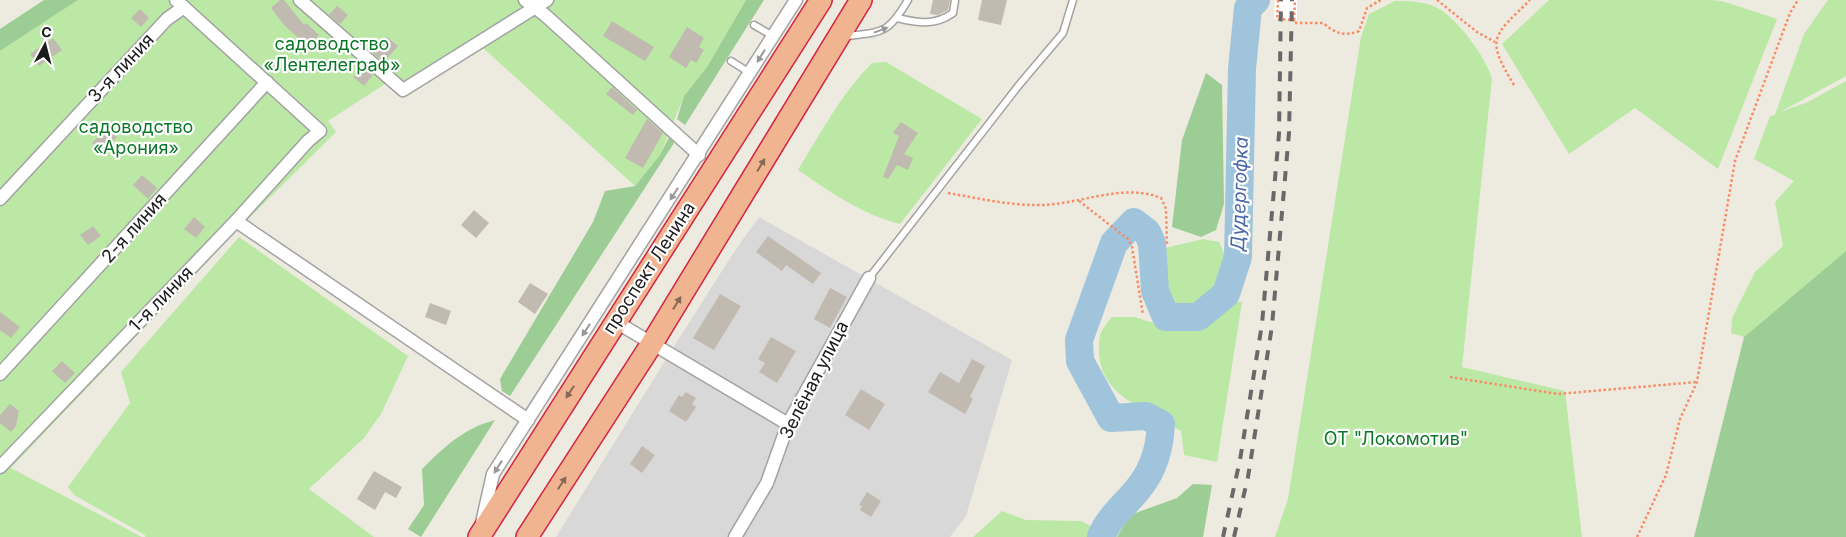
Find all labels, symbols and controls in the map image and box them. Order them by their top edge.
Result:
north arrow [20,20,70,70]
text: С [40,23,53,41]
one-way arrow [874,26,889,34]
street label: 3-я линия [83,29,158,107]
park label: садоводство «Лентелеграф» [264,33,400,75]
one-way arrow [756,50,765,63]
park label: садоводство «Арония» [79,116,193,158]
water label: Дудергофка [1226,136,1253,253]
one-way arrow [757,158,766,171]
one-way arrow [669,187,679,200]
street label: 2-я линия [97,188,170,267]
street label: проспект Ленина [598,198,699,338]
street label: 1-я линия [124,262,197,336]
one-way arrow [672,297,681,310]
street label: Зелёная улица [775,317,852,442]
one-way arrow [581,323,590,337]
one-way arrow [565,386,575,399]
park label: ОТ "Локомотив" [1324,428,1468,449]
one-way arrow [493,460,503,474]
one-way arrow [557,476,566,490]

